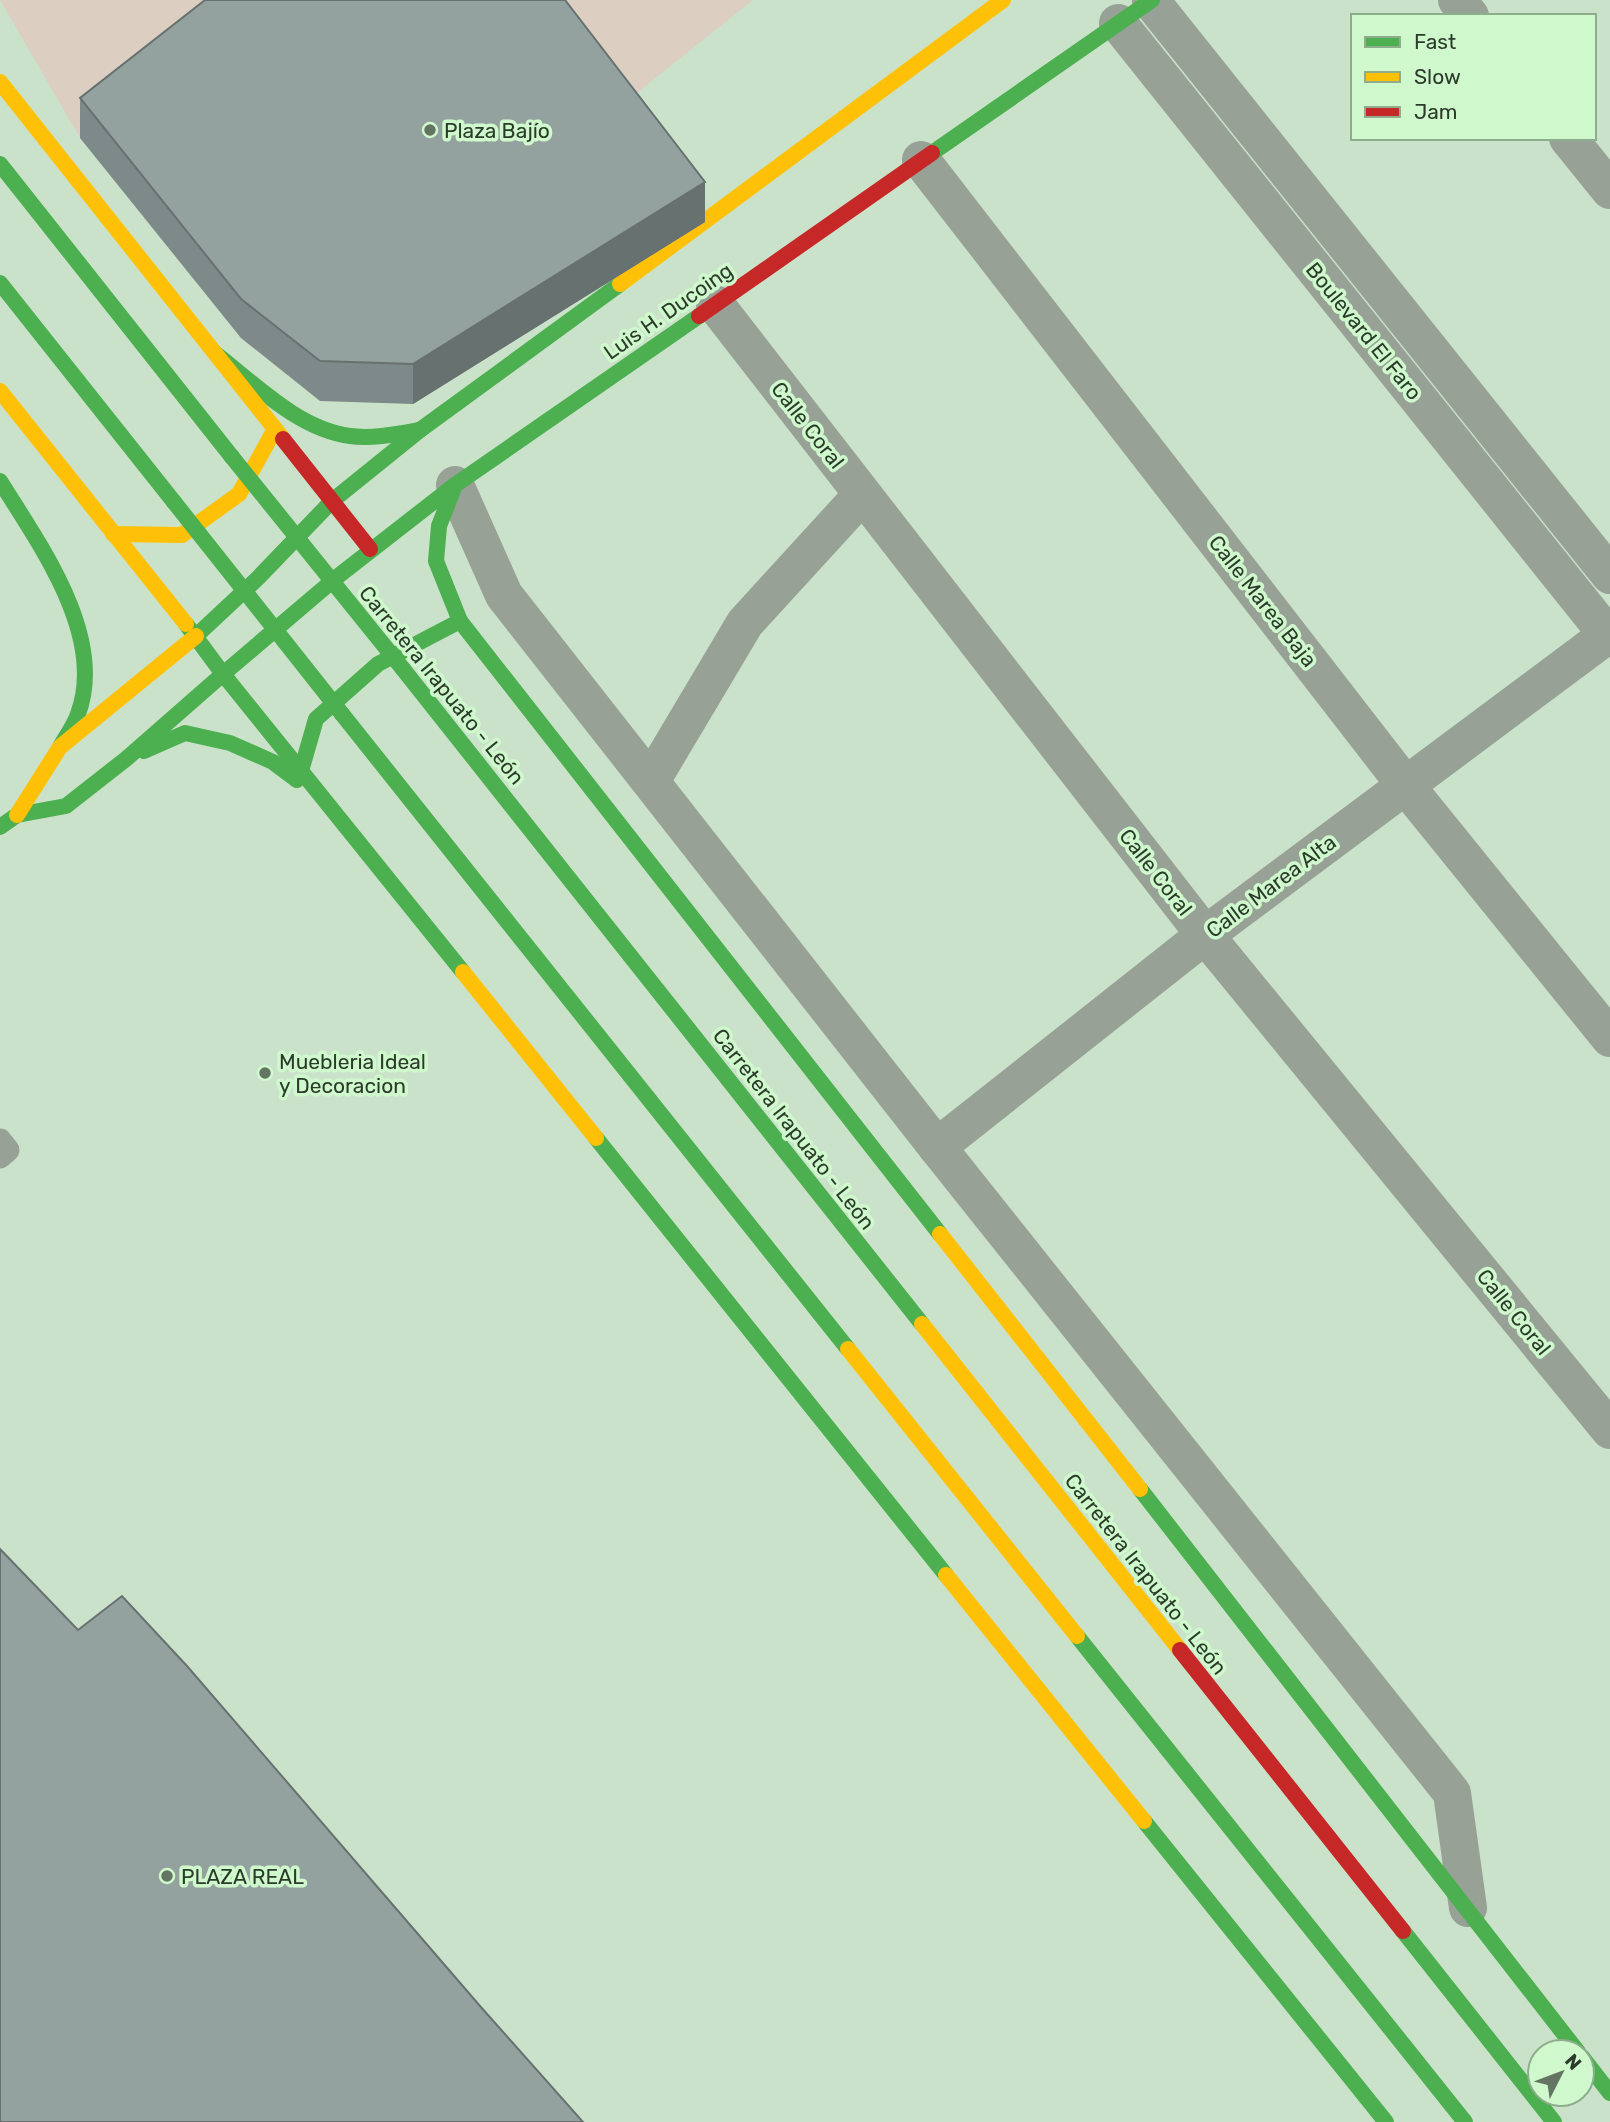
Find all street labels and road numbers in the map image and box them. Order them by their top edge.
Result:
street label: Luis H. Ducoing [599,257,737,365]
street label: Boulevard El Faro [1301,257,1427,405]
street label: Calle Coral [766,377,850,473]
street label: Calle Marea Baja [1204,530,1322,672]
street label: Carretera Irapuato - León [354,581,530,789]
street label: Calle Coral [1114,824,1198,920]
street label: Calle Marea Alta [1201,829,1341,943]
street label: Carretera Irapuato - León [708,1024,880,1234]
street label: Calle Coral [1472,1264,1556,1360]
street label: Carretera Irapuato - León [1060,1469,1232,1679]

